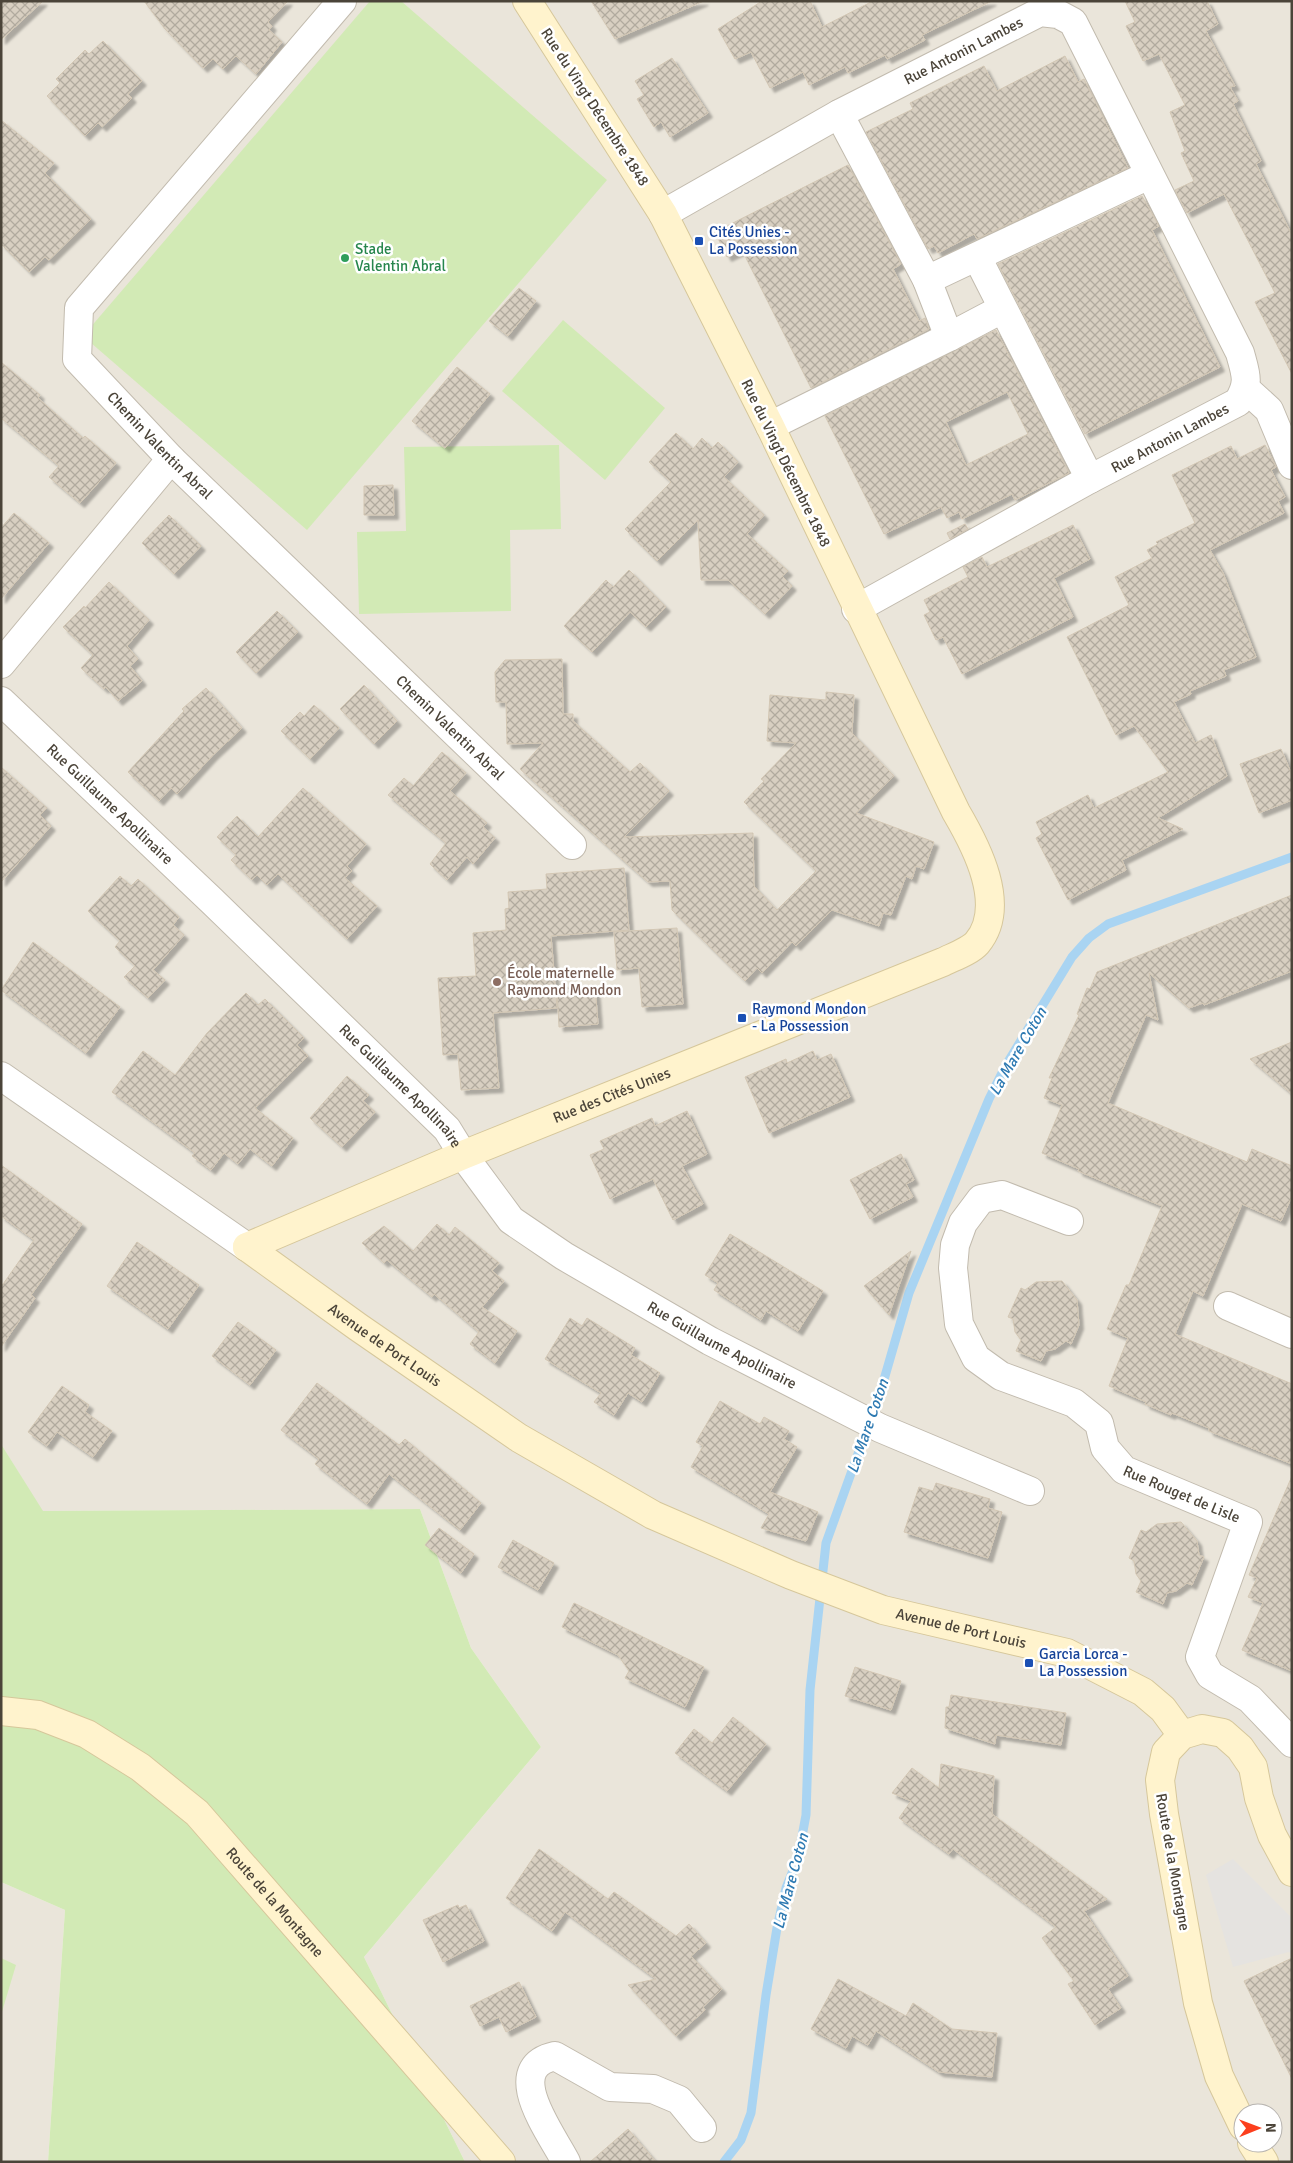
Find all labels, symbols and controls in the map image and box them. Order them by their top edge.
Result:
street label: Rue Antonin Lambes [901,13,1026,89]
street label: Rue du Vingt Décembre 1848 [537,25,653,189]
place label: Cités Unies - La Possession [709,223,797,258]
marker: Cités Unies - La Possession [693,235,705,247]
place label: Stade Valentin Abral [355,240,446,275]
marker: Stade Valentin Abral [339,252,351,264]
street label: Rue du Vingt Décembre 1848 [737,376,835,550]
street label: Chemin Valentin Abral [103,388,216,503]
street label: Rue Antonin Lambes [1108,399,1232,477]
street label: Chemin Valentin Abral [392,671,508,784]
street label: Rue Guillaume Apollinaire [43,740,177,868]
place label: École maternelle Raymond Mondon [507,963,622,999]
marker: École maternelle Raymond Mondon [491,976,503,988]
place label: Raymond Mondon - La Possession [752,1000,867,1035]
water label: La Mare Coton [985,1003,1052,1099]
marker: Raymond Mondon - La Possession [736,1012,748,1024]
street label: Rue Guillaume Apollinaire [335,1020,465,1151]
street label: Rue des Cités Unies [550,1063,673,1127]
street label: Rue Guillaume Apollinaire [644,1297,800,1393]
street label: Avenue de Port Louis [325,1300,445,1391]
water label: La Mare Coton [843,1375,894,1476]
street label: Rue Rouget de Lisle [1120,1462,1243,1527]
street label: Avenue de Port Louis [894,1604,1028,1652]
place label: Garcia Lorca - La Possession [1039,1645,1127,1680]
marker: Garcia Lorca - La Possession [1023,1657,1035,1669]
street label: Route de la Montagne [1152,1792,1194,1932]
water label: La Mare Coton [769,1830,814,1931]
street label: Route de la Montagne [222,1844,327,1961]
north arrow [1233,2103,1283,2153]
text: N [1262,2123,1279,2133]

